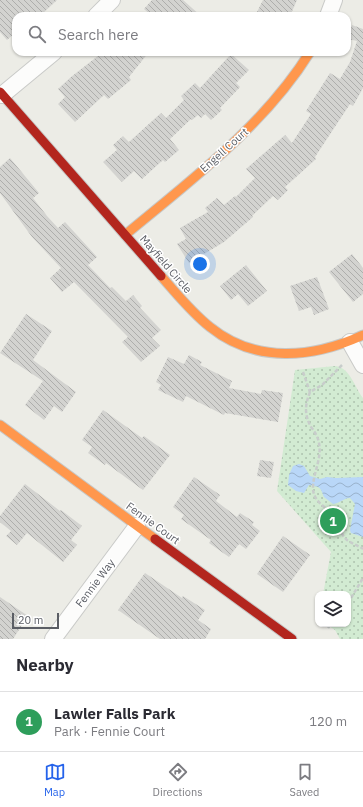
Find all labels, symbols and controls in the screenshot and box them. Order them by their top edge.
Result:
search box [12,12,351,56]
icon: search [26,23,48,45]
text: Search here [58,25,138,44]
street label: Engell Court [197,125,251,175]
street label: Mayfield Circle [137,232,195,296]
your location [190,254,210,274]
street label: Fennie Court [123,499,183,547]
pin: 1 [320,506,346,536]
street label: Fennie Way [72,556,118,610]
map controls [315,591,351,627]
button: layers [315,591,351,627]
scale bar [12,611,59,630]
text: 20 m [18,613,43,627]
text: Nearby [16,654,74,676]
text: Lawler Falls Park [54,704,175,723]
text: 1 [25,713,33,730]
text: 120 m [309,713,347,730]
text: Park · Fennie Court [54,723,165,740]
tab: Map [44,761,66,799]
tab: Directions [153,761,203,799]
tab: Saved [290,761,319,799]

